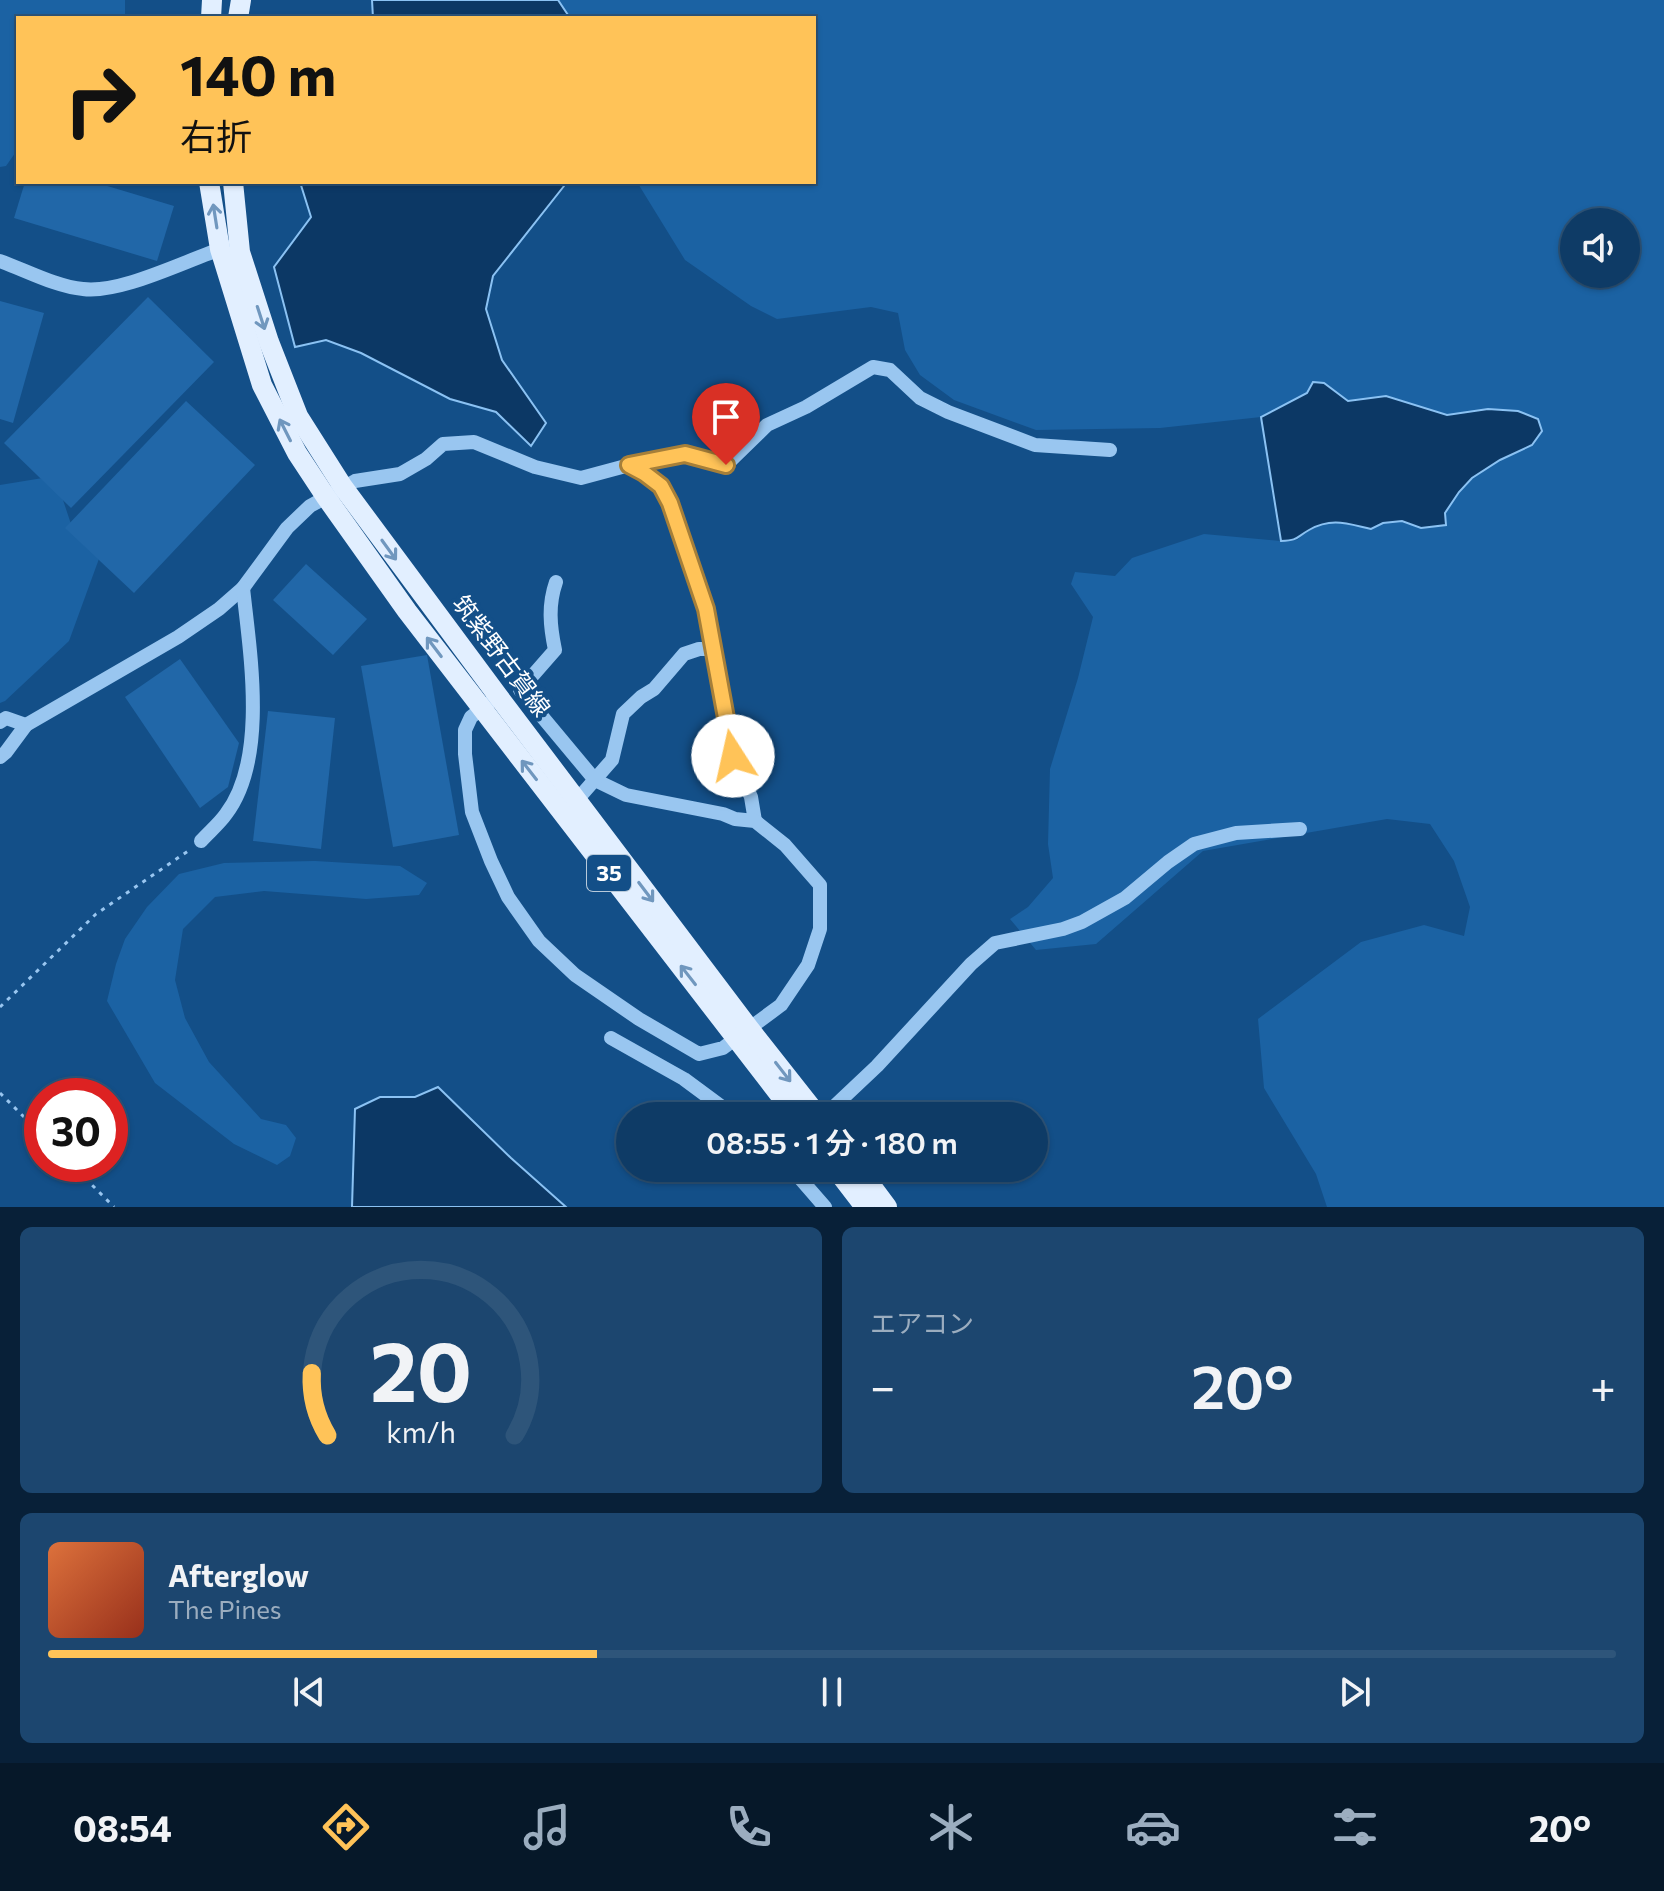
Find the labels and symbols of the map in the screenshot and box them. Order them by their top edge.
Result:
one-way arrow [206,203,221,229]
one-way arrow [255,305,269,330]
pin [692,383,760,465]
one-way arrow [277,419,293,443]
one-way arrow [381,539,398,560]
street label: 筑紫野古賀線 [447,589,557,721]
one-way arrow [426,637,443,658]
position arrow [691,714,775,798]
one-way arrow [520,760,538,781]
road number: 35 [587,855,631,891]
one-way arrow [638,881,655,903]
one-way arrow [680,965,697,986]
one-way arrow [774,1061,792,1082]
speed limit sign: 30 [24,1078,128,1182]

